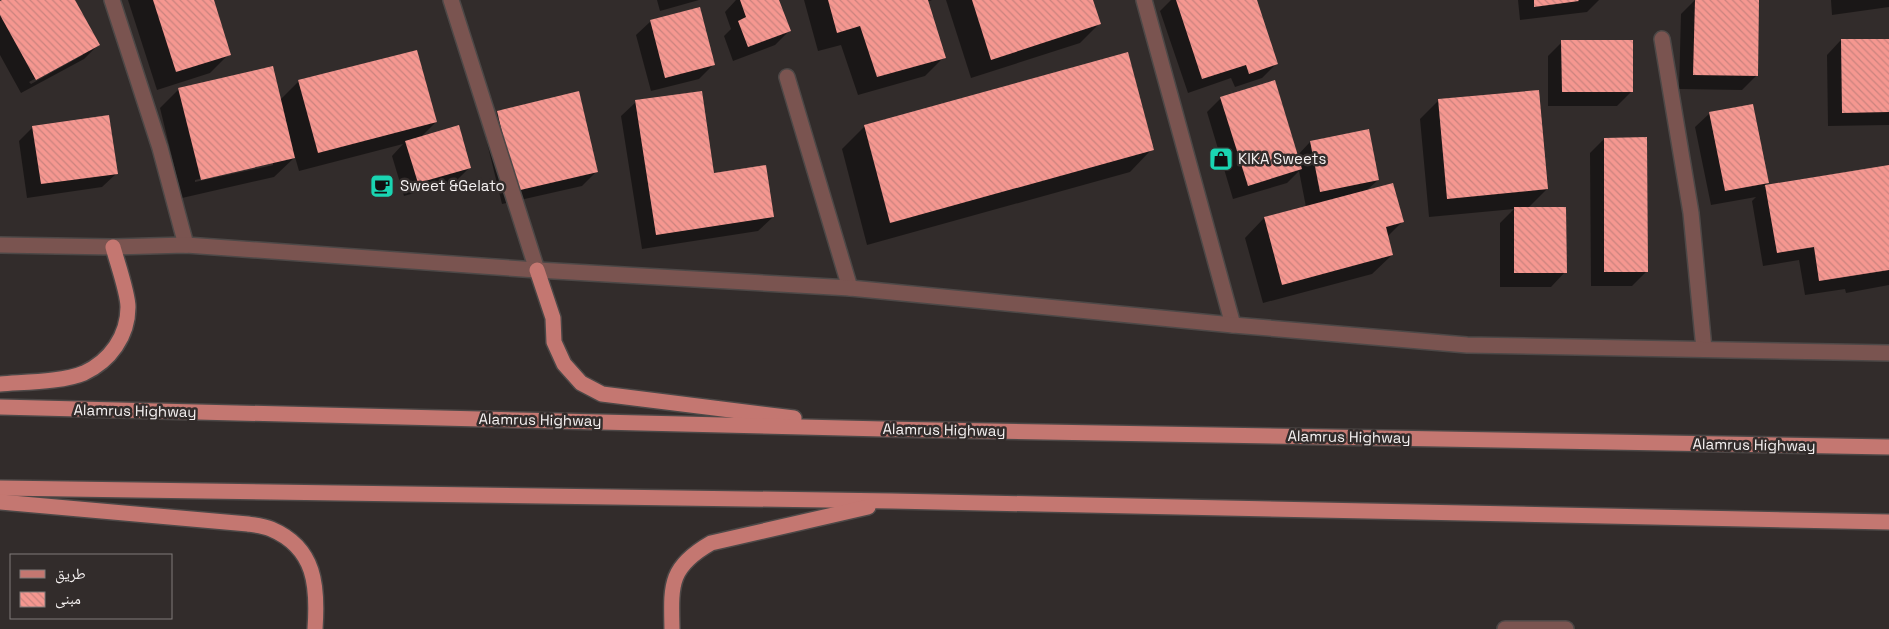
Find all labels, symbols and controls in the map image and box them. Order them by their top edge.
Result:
shop icon: KIKA Sweets [1208,146,1234,172]
place label: KIKA Sweets [1238,149,1326,168]
cafe icon: Sweet &Gelato [369,173,395,199]
place label: Sweet &Gelato [400,176,505,195]
street label: Alamrus Highway [73,400,197,421]
street label: Alamrus Highway [478,409,602,430]
street label: Alamrus Highway [882,419,1006,440]
street label: Alamrus Highway [1287,426,1411,447]
street label: Alamrus Highway [1692,434,1816,455]
legend [10,554,172,619]
text: طريق [55,564,86,584]
text: مبنى [55,589,81,609]

